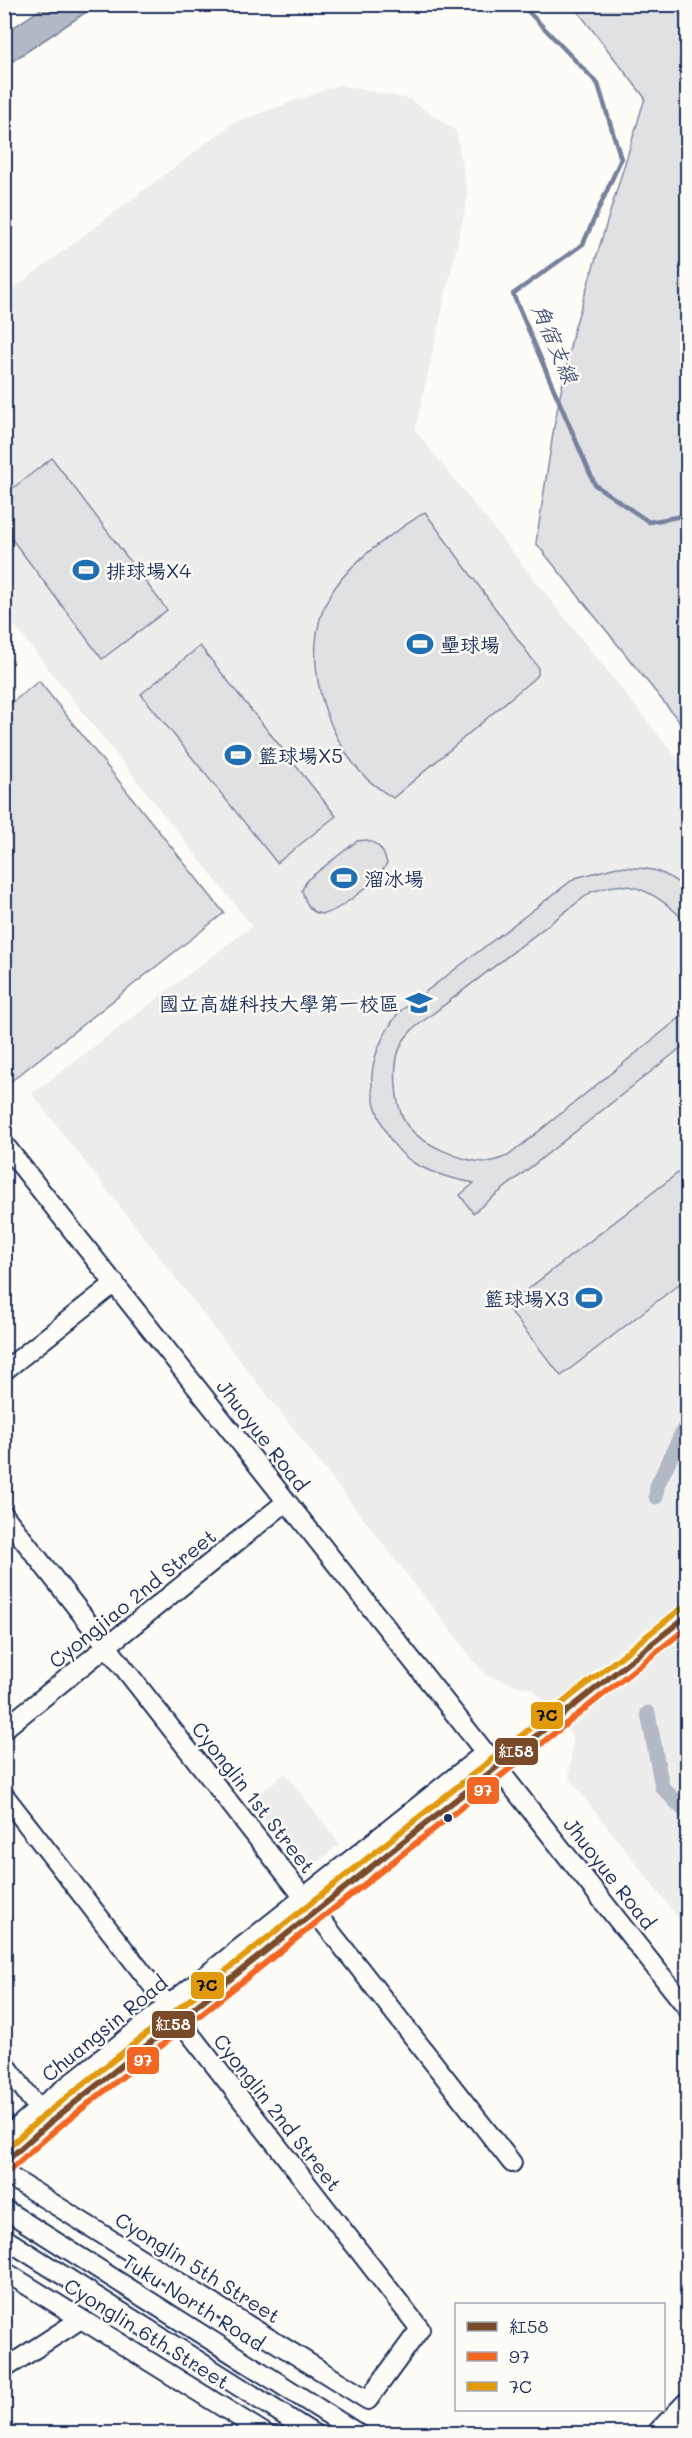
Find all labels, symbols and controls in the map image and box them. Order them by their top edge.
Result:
water label: 角宿支線 [527,299,585,388]
sports icon: 排球場X4 [71,555,101,585]
place label: 排球場X4 [106,557,191,583]
sports icon: 壘球場 [405,629,435,659]
place label: 壘球場 [440,631,500,657]
sports icon: 籃球場X5 [223,740,253,770]
place label: 籃球場X5 [258,742,343,768]
sports icon: 溜冰場 [329,863,359,893]
place label: 溜冰場 [364,865,424,891]
school or university icon: 國立高雄科技大學第一校區 [404,988,434,1018]
place label: 國立高雄科技大學第一校區 [159,990,399,1016]
sports icon: 籃球場X3 [574,1283,604,1313]
place label: 籃球場X3 [484,1285,569,1311]
street label: Jhuoyue Road [211,1374,315,1496]
street label: Cyongjiao 2nd Street [43,1523,221,1673]
line badge: 7C [530,1701,564,1730]
text: 7C [537,1704,558,1725]
street label: Cyonglin 1st Street [187,1716,321,1878]
line badge: 紅58 [494,1737,539,1766]
text: 紅58 [498,1740,534,1761]
line badge: 97 [466,1776,500,1805]
text: 97 [474,1779,492,1800]
unlabelled marker [442,1812,454,1824]
street label: Jhuoyue Road [558,1812,662,1934]
street label: Chuangsin Road [36,1969,172,2087]
line badge: 7C [190,1971,225,2000]
text: 7C [197,1974,218,1995]
line badge: 紅58 [151,2010,196,2039]
text: 紅58 [155,2013,191,2034]
street label: Cyonglin 2nd Street [208,2028,348,2196]
line badge: 97 [126,2046,160,2075]
text: 97 [134,2049,152,2070]
street label: Cyonglin 5th Street [111,2206,285,2328]
street label: Tuku North Road [118,2248,270,2356]
street label: Cyonglin 6th Street [60,2272,234,2394]
legend [455,2303,665,2411]
text: 紅58 [509,2314,548,2338]
text: 97 [509,2344,530,2368]
text: 7C [509,2374,532,2398]

